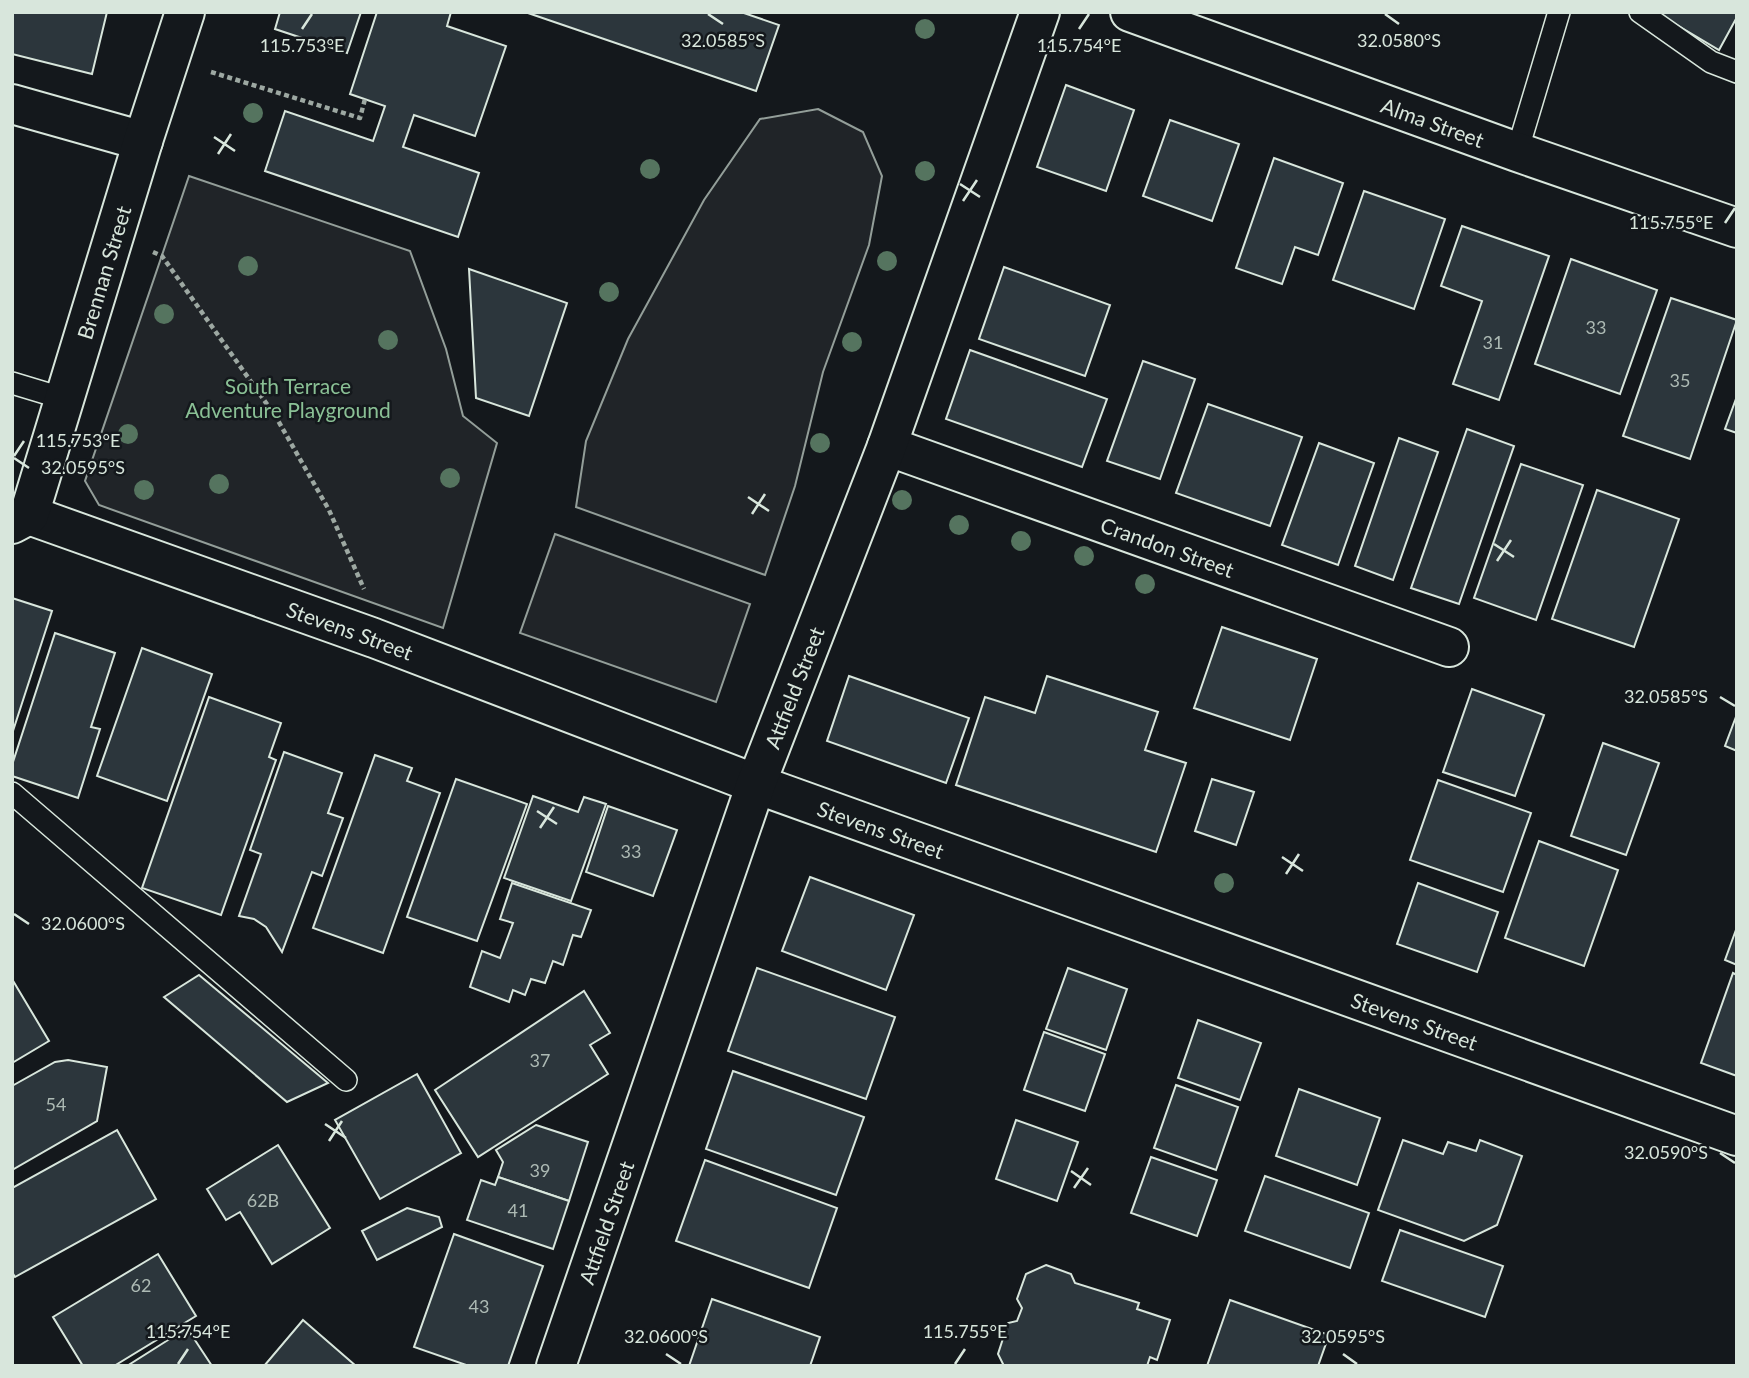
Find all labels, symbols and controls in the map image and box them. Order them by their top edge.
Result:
text: 32.0585°S [681,29,765,51]
text: 32.0580°S [1357,29,1441,51]
text: 115.753°E [260,34,344,56]
text: 115.754°E [1037,34,1121,56]
street label: Alma Street [1378,91,1488,152]
street label: Brennan Street [71,202,135,342]
text: 115.755°E [1629,211,1713,233]
house number: 33 [1586,316,1606,338]
house number: 31 [1483,331,1503,353]
house number: 35 [1670,369,1690,391]
park label: South Terrace Adventure Playground [185,373,391,422]
text: 115.753°E [36,429,120,451]
text: 32.0595°S [41,456,125,478]
street label: Crandon Street [1098,511,1238,582]
street label: Stevens Street [284,596,417,664]
street label: Attfield Street [759,623,828,752]
text: 32.0585°S [1624,685,1708,707]
street label: Stevens Street [814,795,948,863]
house number: 33 [621,840,641,862]
text: 32.0600°S [41,912,125,934]
street label: Stevens Street [1348,986,1482,1055]
house number: 37 [530,1049,550,1071]
house number: 54 [46,1093,66,1115]
text: 32.0590°S [1624,1141,1708,1163]
street label: Attfield Street [573,1157,638,1287]
house number: 39 [530,1159,550,1181]
house number: 62B [247,1189,279,1211]
house number: 41 [508,1199,528,1221]
house number: 62 [131,1274,151,1296]
house number: 43 [469,1295,489,1317]
text: 115.754°E [146,1320,230,1342]
text: 115.755°E [923,1320,1007,1342]
text: 32.0600°S [624,1325,708,1347]
text: 32.0595°S [1301,1325,1385,1347]

